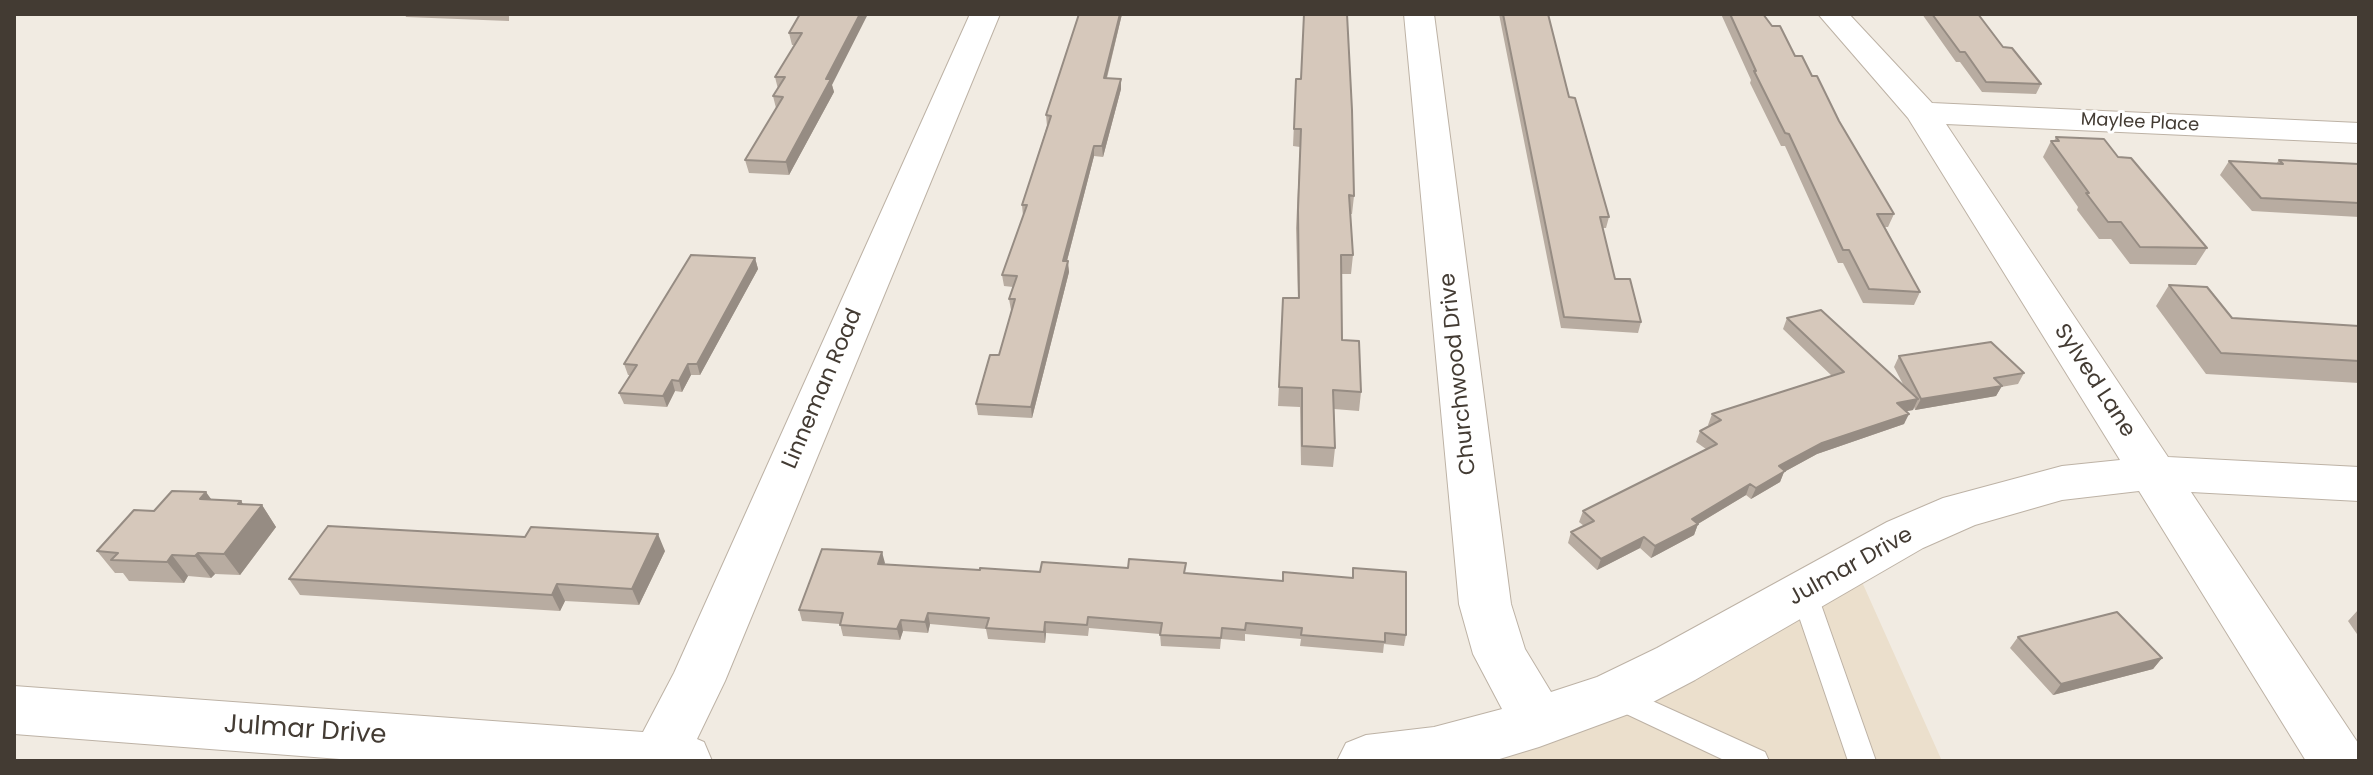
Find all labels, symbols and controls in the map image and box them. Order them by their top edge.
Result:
street label: Maylee Place [2080,109,2200,137]
street label: Churchwood Drive [1435,272,1483,476]
street label: Linneman Road [777,305,869,473]
street label: Sylved Lane [2048,319,2140,443]
street label: Julmar Drive [1784,522,1918,612]
street label: Julmar Drive [223,710,387,752]

